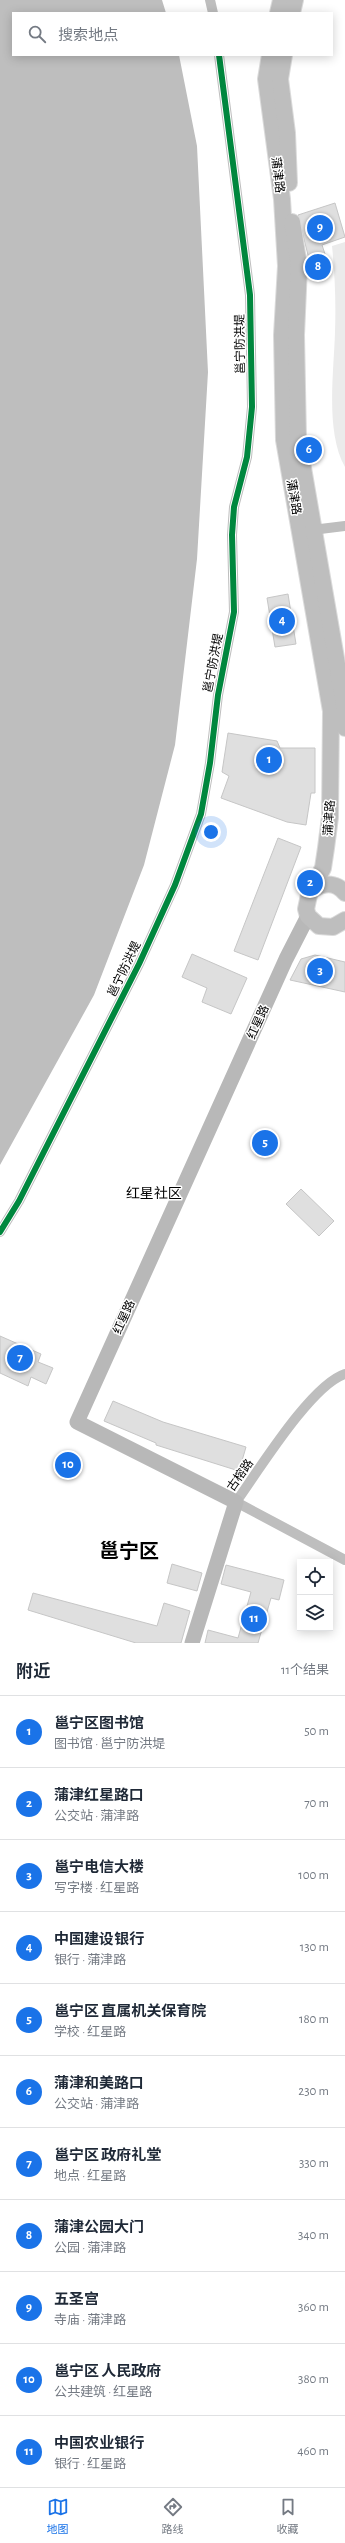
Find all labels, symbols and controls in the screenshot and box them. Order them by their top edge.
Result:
search box [12,12,333,56]
icon: search [26,23,48,45]
text: 搜索地点 [58,28,118,43]
street label: 蒲津路 [270,156,287,194]
pin: 9 [307,213,333,243]
pin: 8 [305,252,331,282]
street label: 邕宁防洪堤 [232,314,247,374]
pin: 6 [296,435,322,465]
street label: 蒲津路 [285,478,304,516]
pin: 4 [269,606,295,636]
street label: 邕宁防洪堤 [200,632,225,694]
pin: 1 [256,745,282,775]
street label: 蒲津路 [321,800,336,836]
your location [201,822,221,842]
pin: 2 [297,868,323,898]
street label: 邕宁防洪堤 [105,939,143,999]
pin: 3 [307,956,333,986]
street label: 红星路 [244,1003,271,1041]
pin: 5 [252,1128,278,1158]
district label: 红星社区 [126,1186,182,1201]
street label: 红星路 [110,1298,137,1336]
pin: 7 [7,1343,33,1373]
pin: 10 [55,1450,81,1480]
street label: 古榕路 [224,1456,255,1493]
district label: 邕宁区 [99,1540,159,1562]
map controls [297,1559,333,1631]
button: locate [297,1559,333,1595]
button: layers [297,1595,333,1631]
pin: 11 [241,1604,267,1634]
text: 附近 [16,1663,50,1680]
text: 11个结果 [281,1664,329,1677]
text: 邕宁区图书馆 [54,1716,144,1731]
text: 1 [27,1725,31,1738]
text: 50 m [304,1725,329,1738]
text: 图书馆 · 邕宁防洪堤 [54,1738,165,1751]
text: 蒲津红星路口 [54,1788,144,1803]
text: 2 [26,1797,32,1810]
text: 70 m [304,1797,329,1810]
text: 公交站 · 蒲津路 [54,1810,139,1823]
text: 邕宁电信大楼 [54,1860,144,1875]
text: 3 [26,1869,32,1882]
text: 100 m [298,1869,329,1882]
text: 写字楼 · 红星路 [54,1882,139,1895]
text: 中国建设银行 [54,1932,144,1947]
text: 4 [26,1941,32,1954]
text: 130 m [300,1941,329,1954]
text: 银行 · 蒲津路 [54,1954,126,1967]
text: 邕宁区 直属机关保育院 [54,2004,206,2019]
text: 5 [26,2013,32,2026]
text: 180 m [299,2013,329,2026]
text: 学校 · 红星路 [54,2026,126,2039]
text: 蒲津和美路口 [54,2076,144,2091]
text: 6 [26,2085,32,2098]
text: 230 m [298,2085,329,2098]
text: 公交站 · 蒲津路 [54,2098,139,2111]
text: 邕宁区 政府礼堂 [54,2148,161,2163]
text: 7 [26,2157,32,2170]
text: 330 m [299,2157,329,2170]
text: 地点 · 红星路 [54,2170,126,2183]
text: 蒲津公园大门 [54,2220,144,2235]
text: 8 [26,2229,32,2242]
text: 340 m [298,2229,329,2242]
text: 公园 · 蒲津路 [54,2242,126,2255]
text: 五圣宫 [54,2292,99,2307]
text: 9 [26,2301,32,2314]
text: 360 m [298,2301,329,2314]
text: 寺庙 · 蒲津路 [54,2314,126,2327]
text: 邕宁区 人民政府 [54,2364,161,2379]
text: 10 [23,2373,35,2386]
text: 380 m [298,2373,329,2386]
text: 公共建筑 · 红星路 [54,2386,152,2399]
text: 中国农业银行 [54,2436,144,2451]
text: 11 [24,2445,34,2458]
text: 460 m [297,2445,329,2458]
text: 银行 · 红星路 [54,2458,126,2471]
tab: 地图 [47,2496,69,2536]
tab: 路线 [162,2496,184,2536]
tab: 收藏 [277,2496,299,2536]

